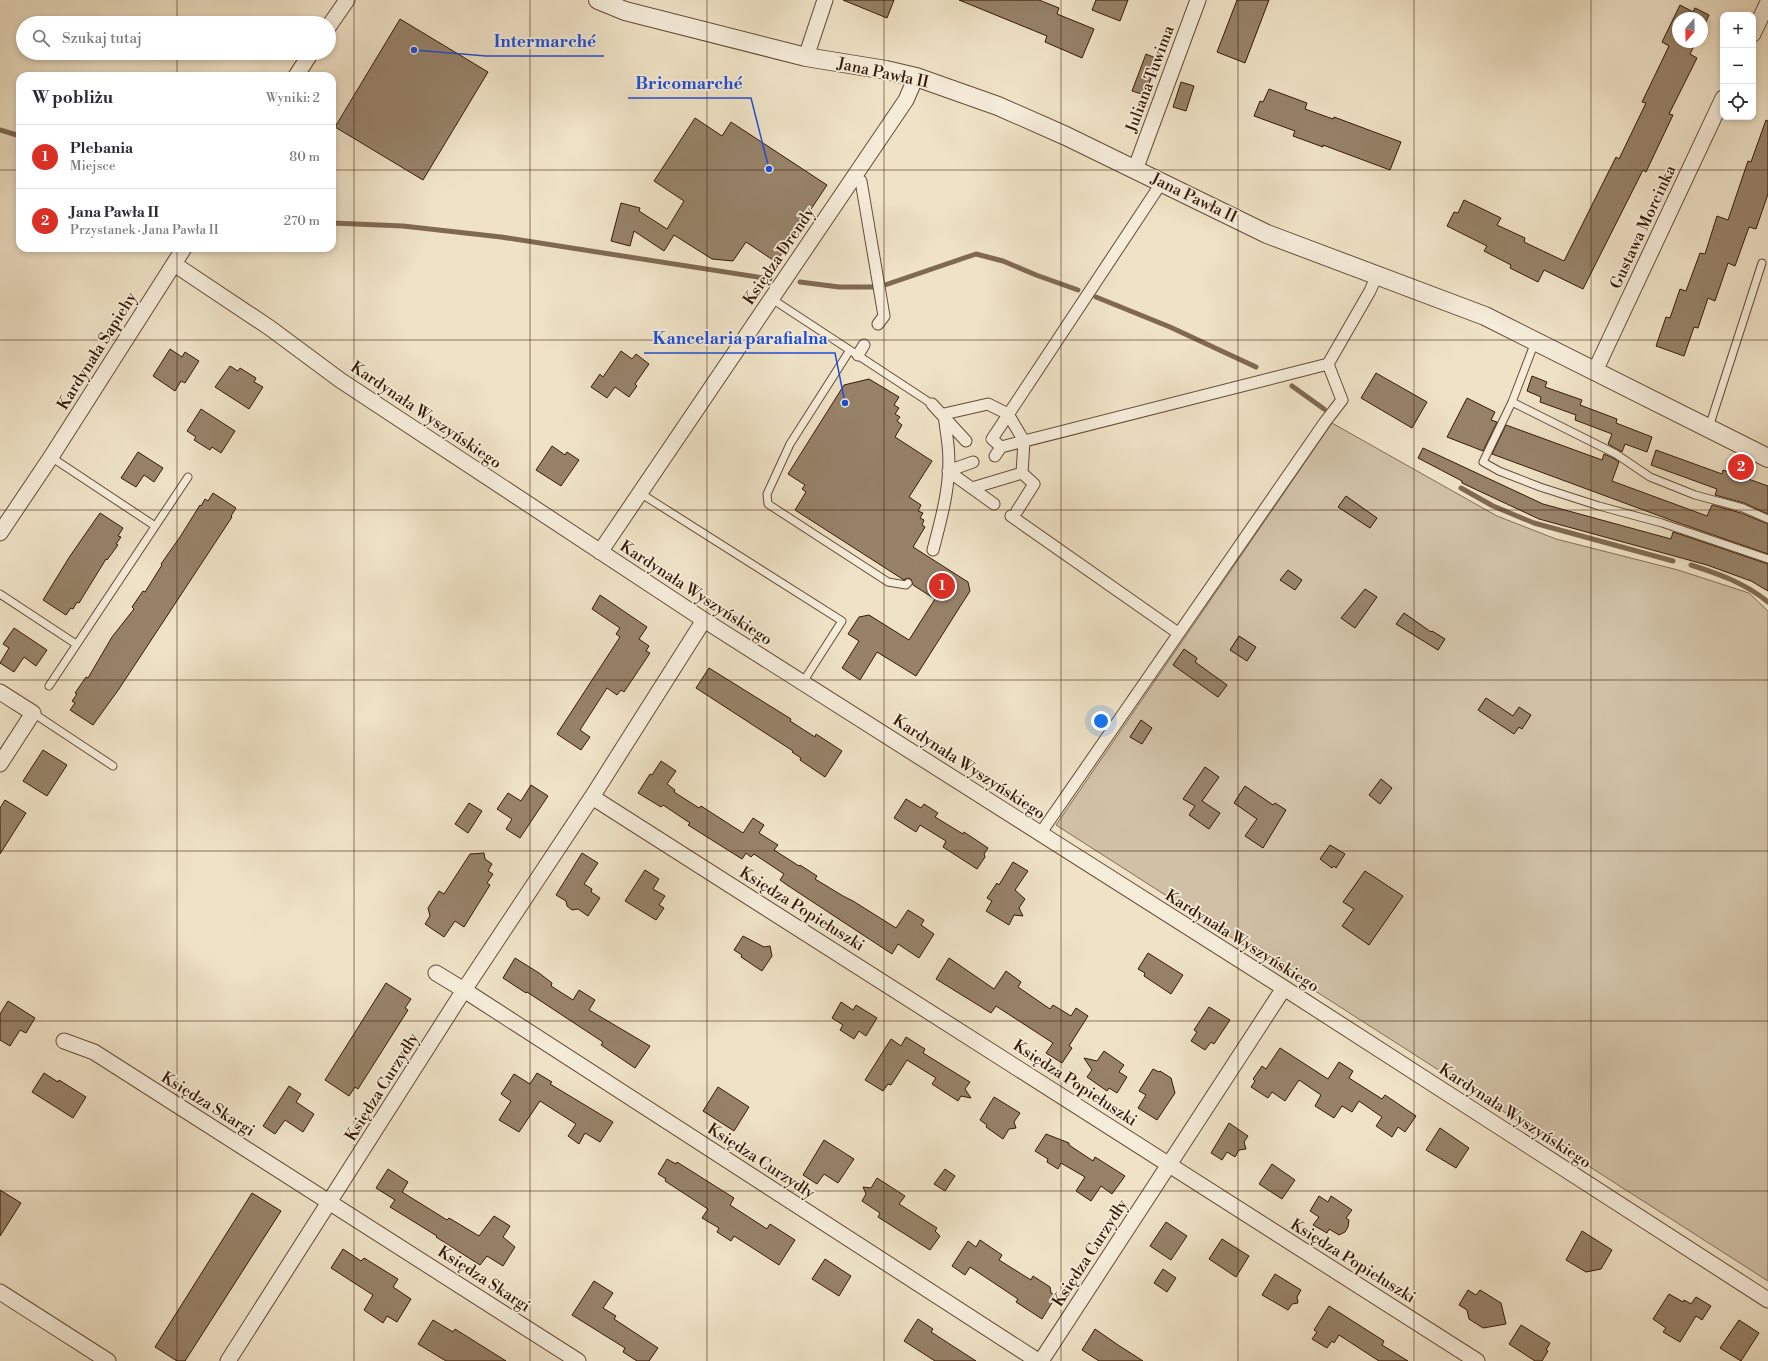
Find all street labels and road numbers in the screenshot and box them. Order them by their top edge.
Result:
street label: Juliana Tuwima [1121,22,1179,136]
street label: Jana Pawła II [834,53,931,92]
street label: Gustawa Morcinka [1606,161,1681,292]
street label: Jana Pawła II [1147,168,1240,227]
street label: Księdza Drendy [739,203,819,309]
street label: Kardynała Sapiehy [53,288,141,414]
street label: Kardynała Wyszyńskiego [347,357,505,473]
street label: Kardynała Wyszyńskiego [616,536,776,650]
street label: Kardynała Wyszyńskiego [889,710,1049,824]
street label: Księdza Popiełuszki [736,862,868,956]
street label: Kardynała Wyszyńskiego [1161,885,1323,997]
street label: Księdza Curzydły [341,1029,423,1145]
street label: Księdza Popiełuszki [1009,1035,1141,1131]
street label: Kardynała Wyszyńskiego [1435,1059,1595,1173]
street label: Księdza Skargi [157,1067,259,1141]
street label: Księdza Curzydły [704,1119,819,1203]
street label: Księdza Curzydły [1048,1195,1132,1310]
street label: Księdza Popiełuszki [1287,1214,1419,1308]
street label: Księdza Skargi [434,1242,534,1316]

